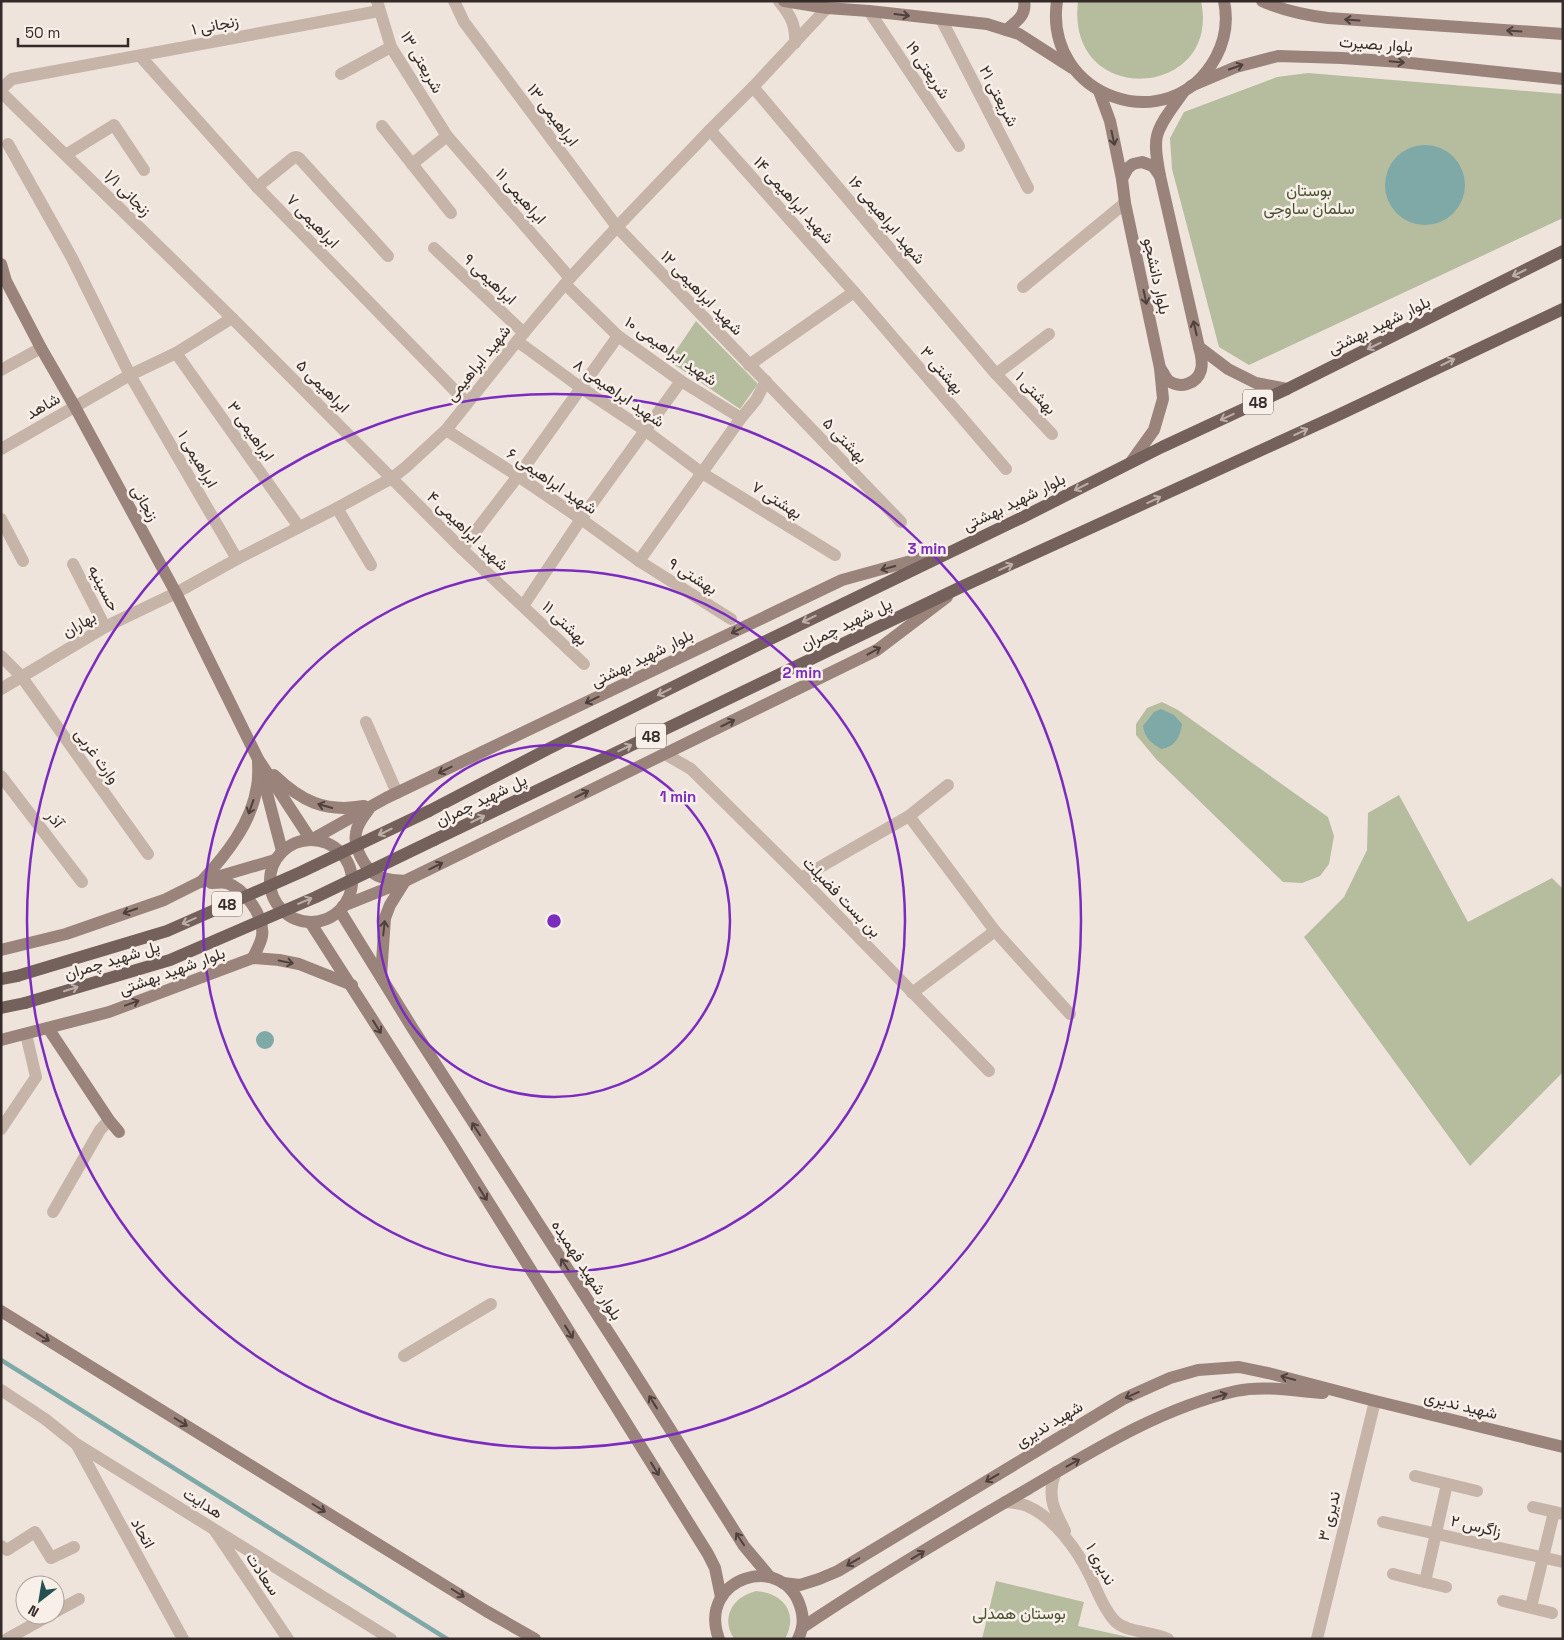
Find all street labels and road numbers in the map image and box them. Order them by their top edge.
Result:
street label: زنجانی ۱ [190,10,240,40]
street label: شریعتی ۱۳ [396,27,448,97]
street label: بلوار بصیرت [1338,31,1414,57]
street label: شریعتی ۱۹ [901,37,955,103]
street label: شریعتی ۲۱ [975,62,1023,130]
street label: ابراهیمی ۱۳ [523,79,583,151]
street label: شهید ابراهیمی ۱۴ [749,152,839,248]
street label: ابراهیمی ۱۱ [491,164,551,228]
street label: زنجانی ۱/۱ [100,165,156,221]
street label: شهید ابراهیمی ۱۶ [844,171,930,269]
street label: ابراهیمی ۷ [282,189,344,253]
street label: بلوار دانشجو [1139,236,1175,316]
street label: شهید ابراهیمی ۱۲ [656,246,748,340]
street label: ابراهیمی ۹ [459,249,521,309]
street label: بلوار شهید بهشتی [1324,291,1434,359]
street label: شهید ابراهیمی ۱۰ [621,311,721,391]
street label: شهید ابراهیمی [441,320,515,406]
street label: بهشتی ۳ [915,342,969,398]
street label: شهید ابراهیمی ۸ [569,354,669,432]
street label: ابراهیمی ۵ [292,355,354,417]
street label: بهشتی ۱ [1011,367,1061,419]
street label: شاهد [22,388,64,424]
road number: 48 [1243,390,1273,414]
street label: ابراهیمی ۳ [223,397,279,465]
street label: بهشتی ۵ [818,413,872,467]
street label: ابراهیمی ۱ [173,427,223,491]
street label: شهید ابراهیمی ۶ [503,443,601,519]
street label: بلوار شهید بهشتی [959,468,1069,536]
street label: بهشتی ۷ [748,476,806,524]
street label: زنجانی [126,481,164,525]
street label: شهید ابراهیمی ۴ [423,487,513,575]
street label: بهشتی ۹ [664,553,722,599]
street label: حسینیه [83,561,125,615]
street label: پل شهید چمران [797,593,895,656]
street label: بهشتی ۱۱ [538,596,592,650]
street label: بهاران [58,606,100,642]
street label: بلوار شهید بهشتی [587,624,697,692]
street label: وارث غربی [70,724,124,788]
road number: 48 [636,724,666,748]
street label: پل شهید چمران [432,769,530,832]
street label: آذر [41,805,69,833]
street label: بن بست فضیلت [798,852,886,942]
road number: 48 [212,892,242,916]
street label: پل شهید چمران [62,936,163,985]
street label: بلوار شهید بهشتی [116,942,228,1000]
street label: بلوار شهید فهمیده [547,1216,627,1324]
street label: شهید ندیری [1422,1386,1500,1424]
street label: شهید ندیری [1011,1396,1087,1452]
street label: هدایت [179,1483,227,1523]
street label: ندیری ۳ [1313,1489,1345,1543]
street label: زاگرس ۲ [1449,1510,1503,1542]
street label: اتحاد [126,1514,160,1552]
street label: ندیری ۱ [1081,1539,1121,1589]
street label: سعادت [241,1548,285,1600]

